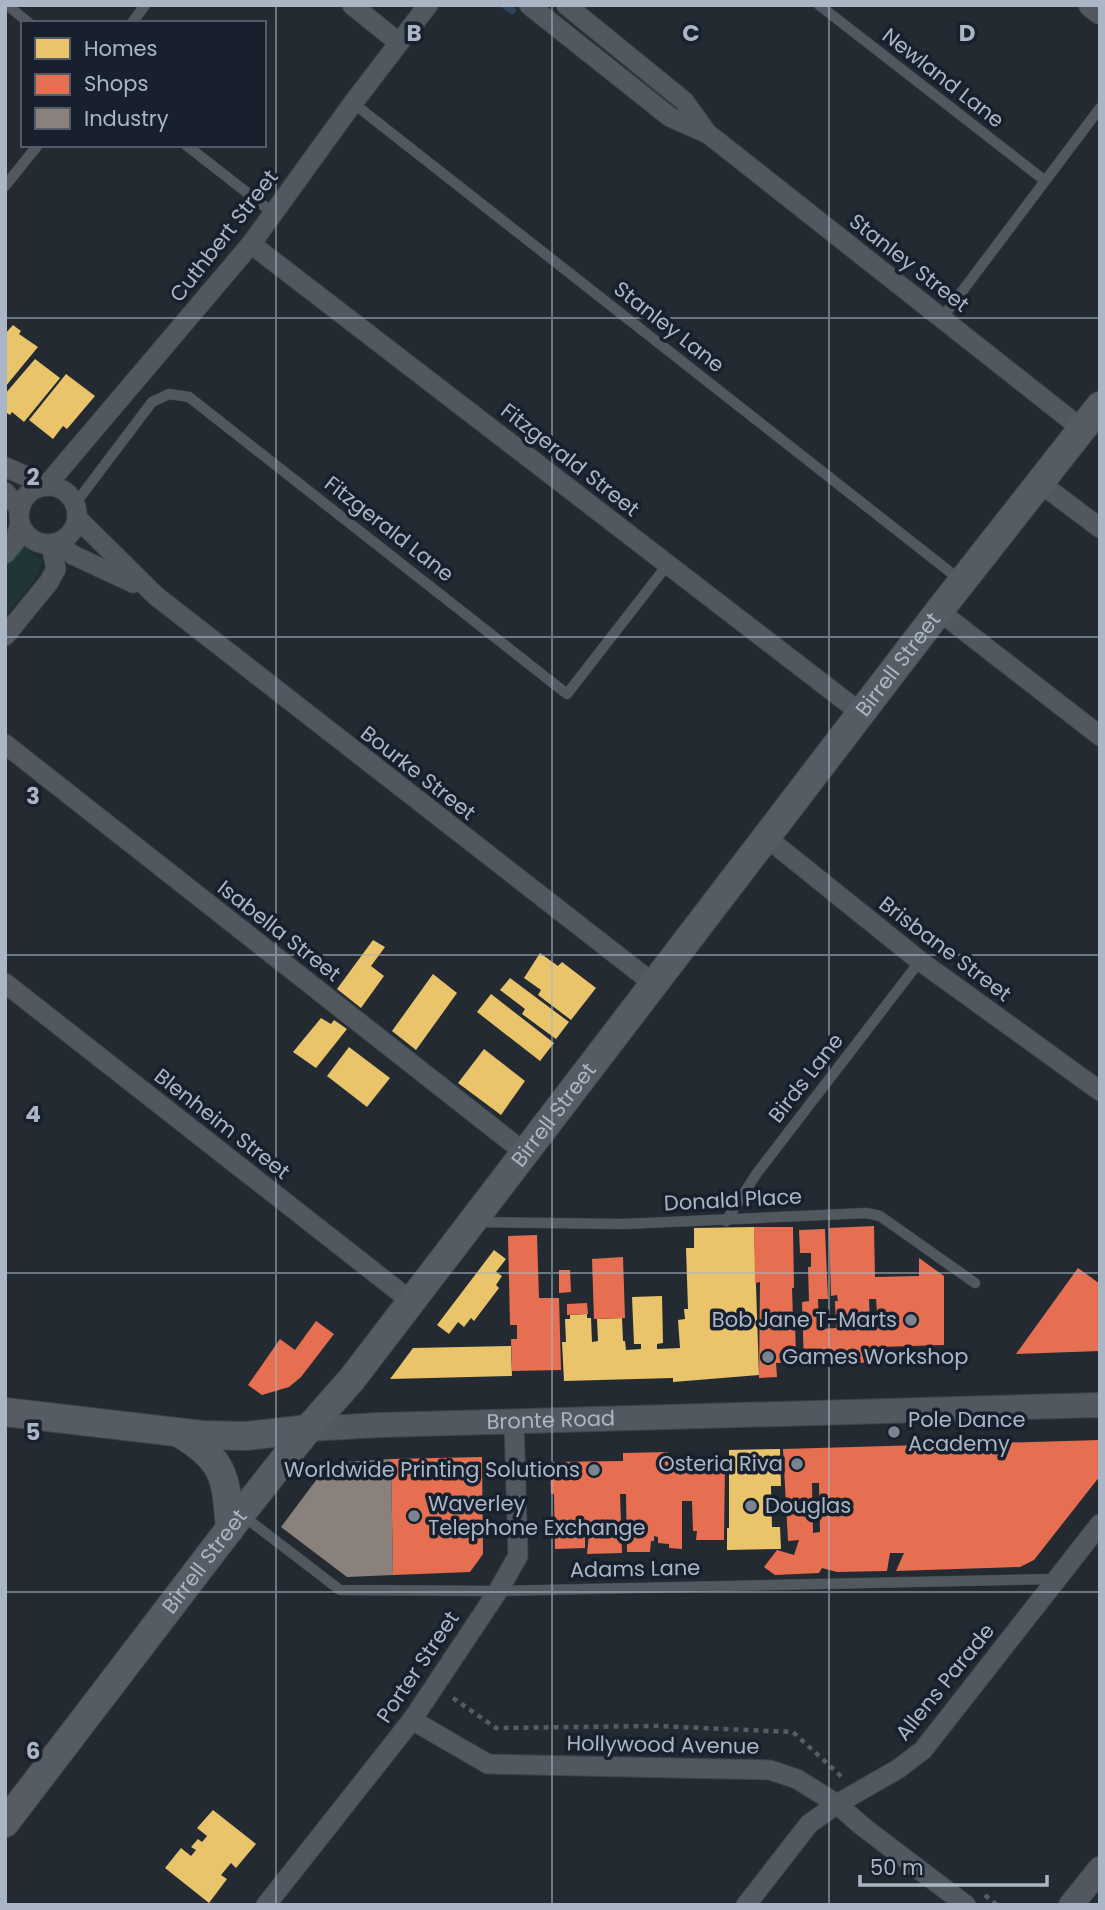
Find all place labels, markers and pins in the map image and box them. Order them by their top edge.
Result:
place label: Bob Jane T-Marts [712,1305,897,1334]
marker: Bob Jane T-Marts [903,1312,919,1328]
place label: Games Workshop [782,1342,968,1371]
marker: Games Workshop [760,1349,776,1365]
place label: Pole Dance Academy [908,1405,1026,1458]
marker: Pole Dance Academy [886,1424,902,1440]
place label: Osteria Riva [658,1449,783,1478]
place label: Worldwide Printing Solutions [284,1455,580,1484]
marker: Osteria Riva [789,1456,805,1472]
marker: Worldwide Printing Solutions [586,1462,602,1478]
place label: Waverley Telephone Exchange [428,1489,646,1542]
place label: Douglas [765,1491,851,1520]
marker: Douglas [743,1498,759,1514]
marker: Waverley Telephone Exchange [406,1508,422,1524]

